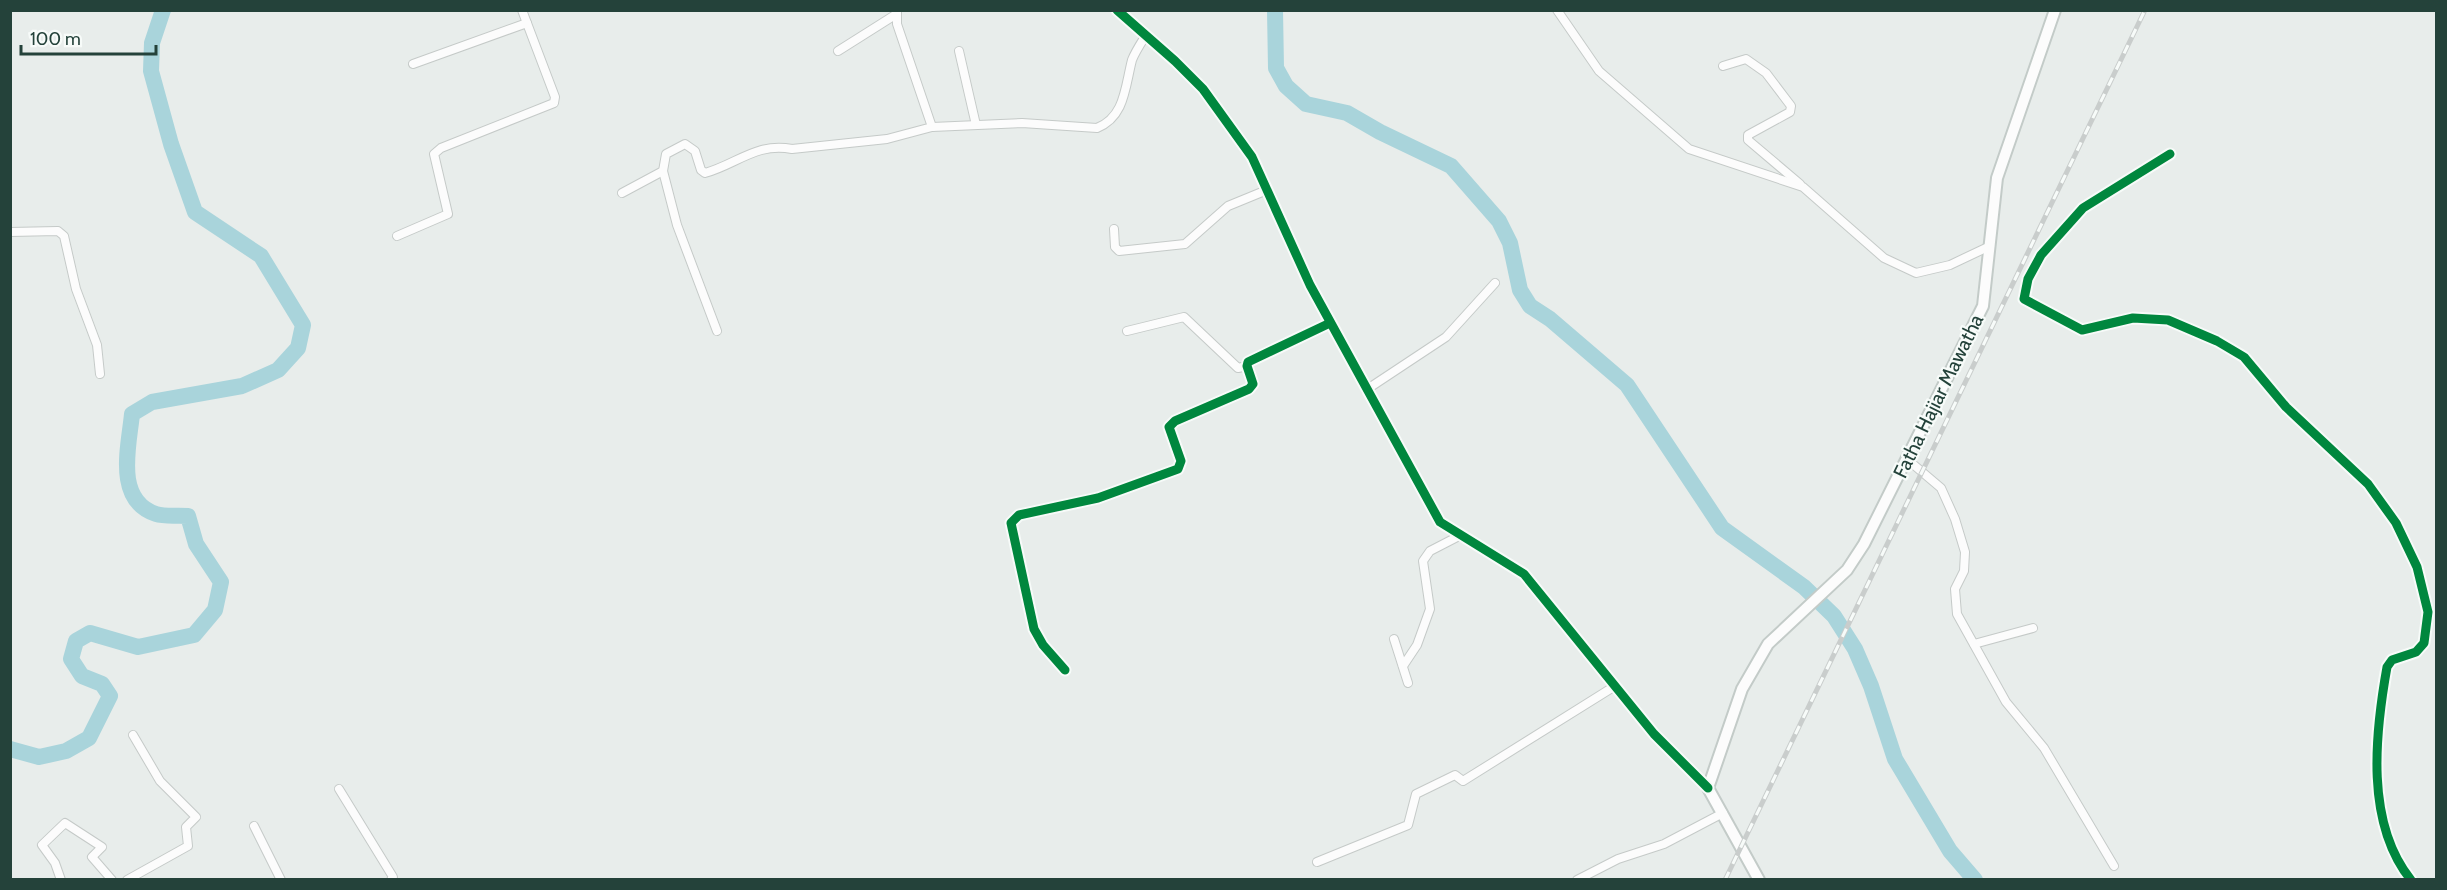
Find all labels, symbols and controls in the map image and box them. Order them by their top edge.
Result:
scale bar [21,18,156,56]
text: 100 m [30,28,81,50]
street label: Fatha Hajiar Mawatha [1888,310,1988,482]

